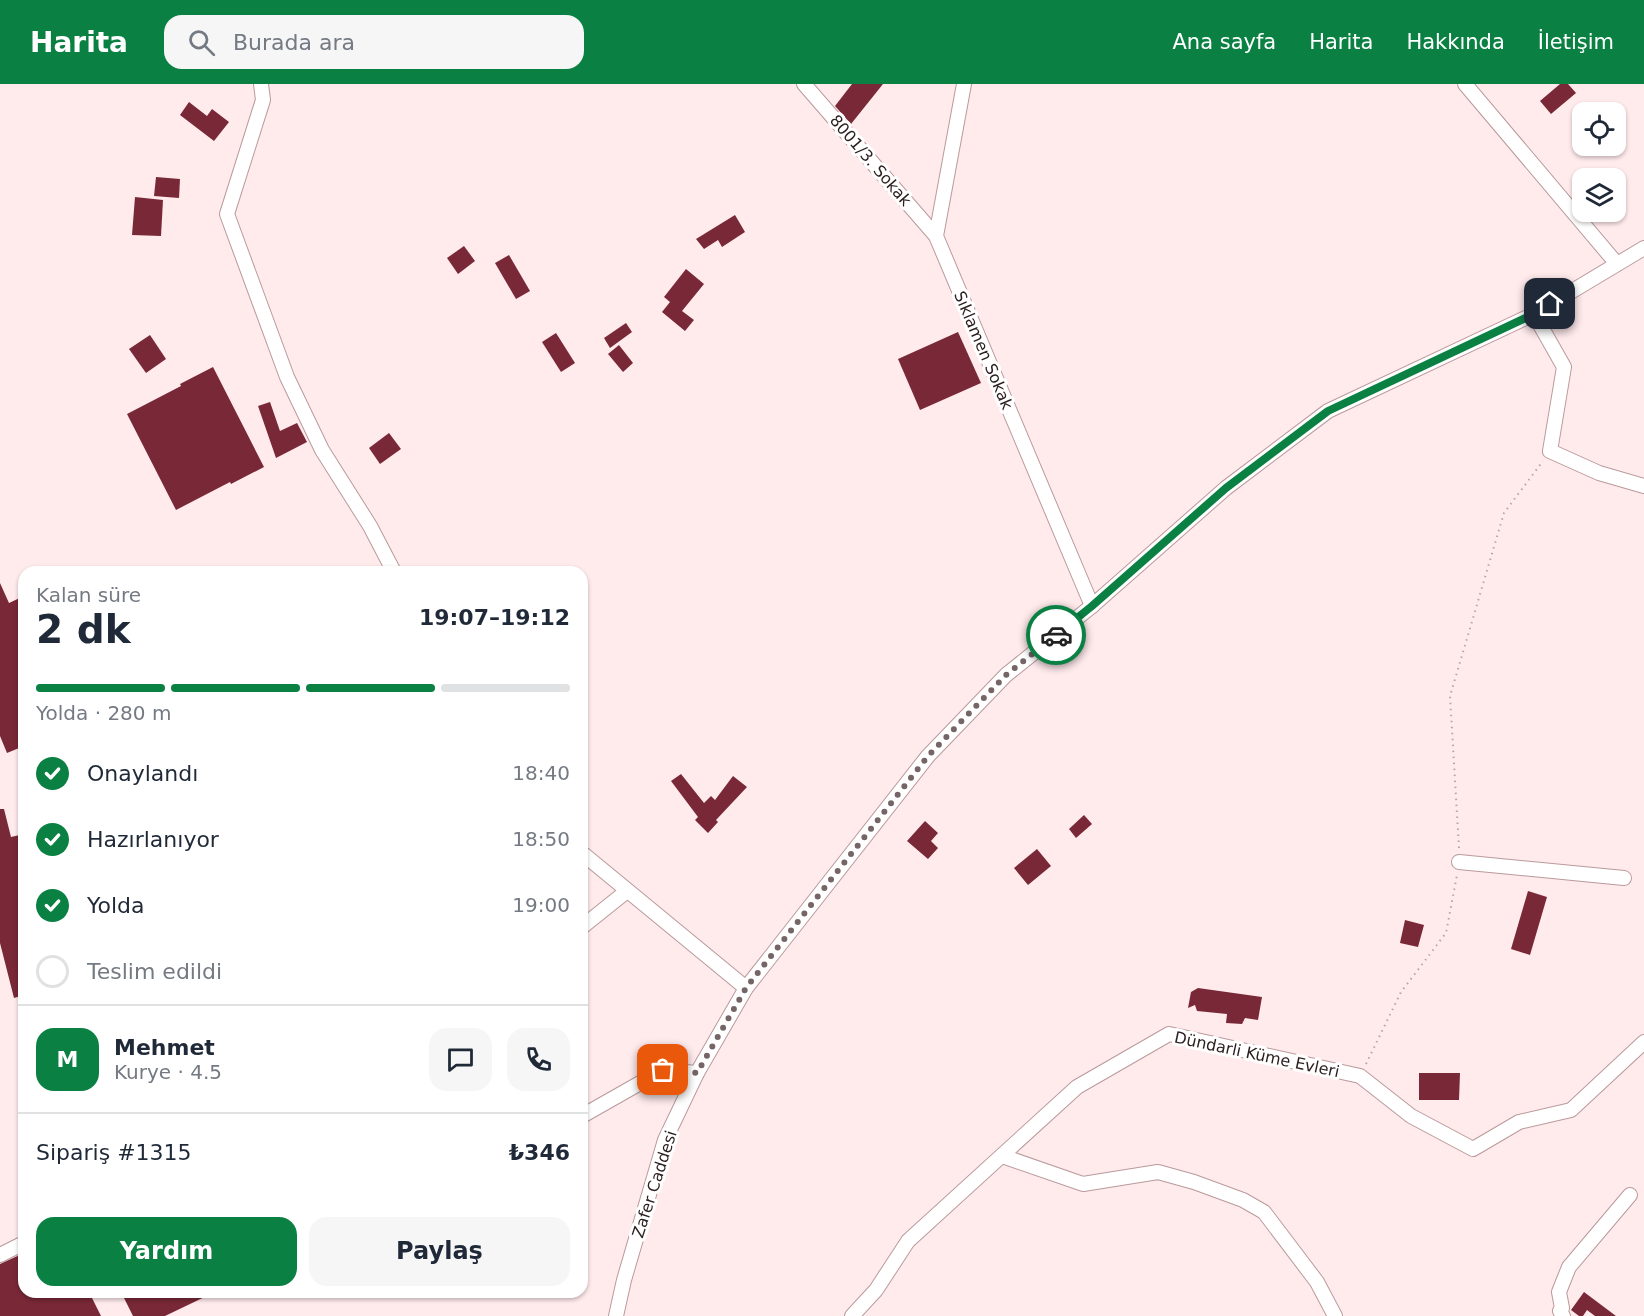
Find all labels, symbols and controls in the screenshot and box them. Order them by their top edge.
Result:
search box [164,15,584,69]
text: Harita [30,26,128,59]
icon: search [185,26,218,59]
text: Burada ara [233,30,355,55]
text: Ana sayfa [1172,30,1276,54]
text: Harita [1309,30,1373,54]
text: Hakkında [1406,30,1505,54]
text: İletişim [1538,30,1614,54]
map controls [1572,102,1626,222]
button: locate [1572,102,1626,156]
street label: 8001/3. Sokak [826,111,916,210]
button: layers [1572,168,1626,222]
pin [1524,278,1575,329]
icon: home [1533,287,1566,320]
street label: Sıklamen Sokak [950,288,1017,413]
text: Kalan süre [36,583,141,607]
text: 19:07–19:12 [419,605,570,630]
courier [1026,605,1086,665]
text: 2 dk [36,607,131,652]
icon: car [1040,619,1073,652]
text: Yolda · 280 m [36,701,171,725]
icon: check [36,757,69,790]
text: Onaylandı [87,761,198,786]
text: 18:40 [512,761,570,785]
icon: check [36,823,69,856]
text: Hazırlanıyor [87,827,219,852]
text: 18:50 [512,827,570,851]
icon: check [36,889,69,922]
text: Yolda [87,893,145,918]
text: 19:00 [512,893,570,917]
text: Teslim edildi [87,959,222,984]
button: chat [429,1028,492,1091]
button: phone [507,1028,570,1091]
street label: Dündarli Küme Evleri [1173,1028,1341,1081]
text: Mehmet [114,1035,215,1060]
pin [637,1044,688,1095]
text: M [57,1047,78,1072]
icon: bag [646,1053,679,1086]
text: Kurye · 4.5 [114,1060,222,1084]
street label: Zafer Caddesi [628,1128,681,1240]
text: Sipariş #1315 [36,1140,192,1165]
text: ₺346 [509,1140,570,1165]
button: Yardım [36,1217,297,1286]
button: Paylaş [309,1217,570,1286]

